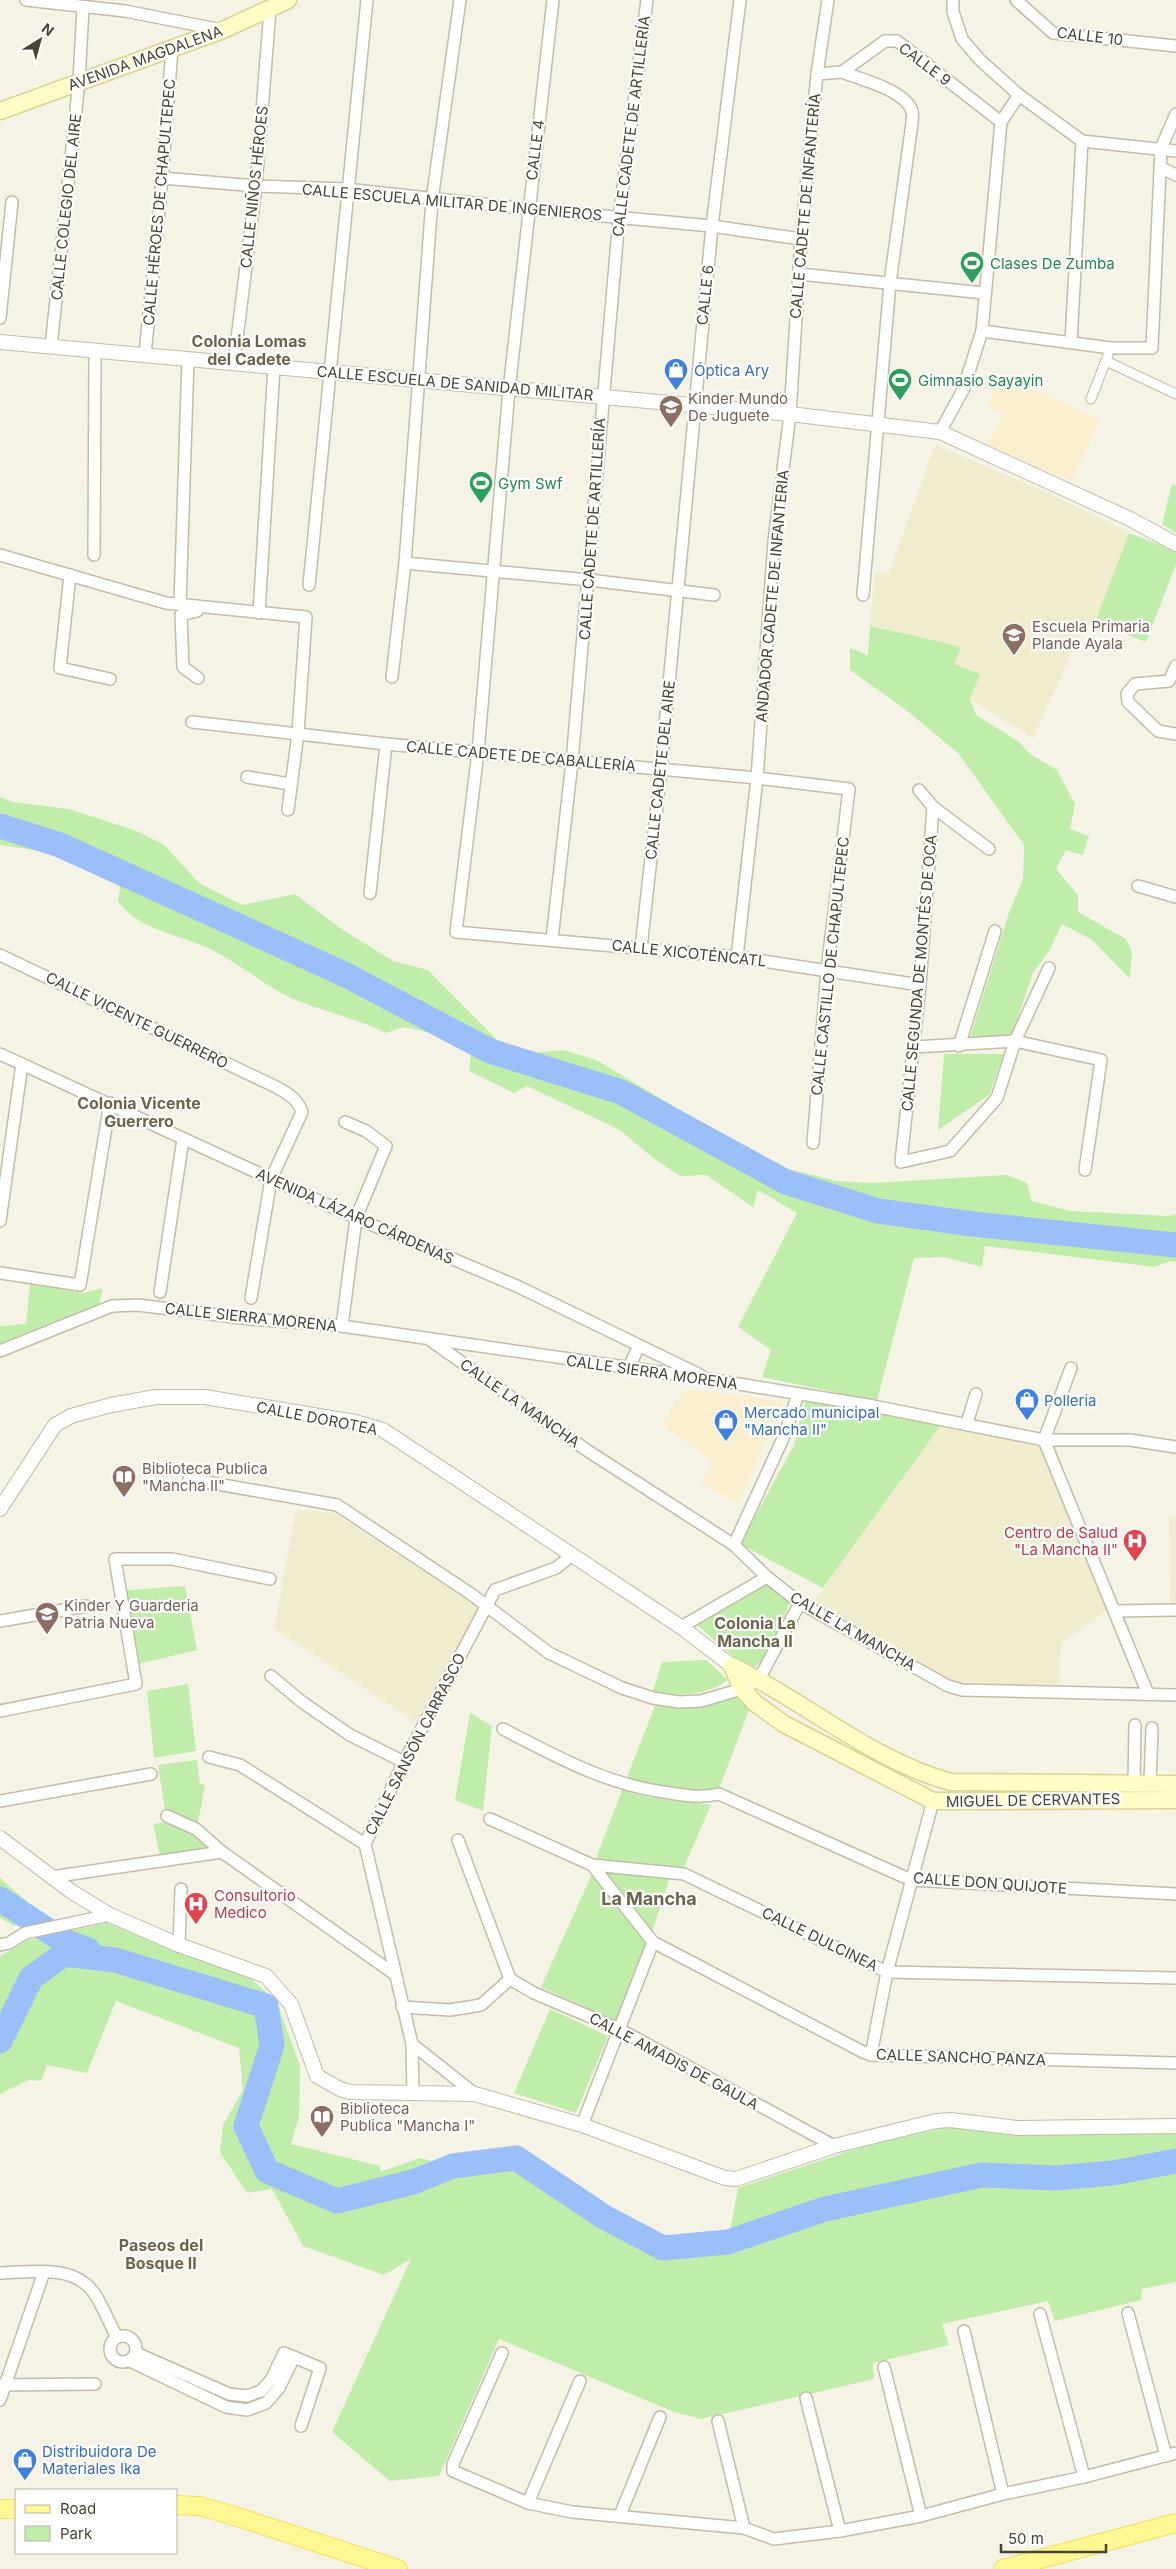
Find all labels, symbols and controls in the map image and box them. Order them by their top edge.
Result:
street label: CALLE CADETE DE ARTILLERÍA [608,14,654,238]
north arrow [15,15,65,65]
text: N [39,19,58,39]
street label: AVENIDA MAGDALENA [65,21,225,95]
street label: CALLE 10 [1056,23,1124,49]
street label: CALLE 9 [895,38,955,90]
street label: CALLE HÉROES DE CHAPULTEPEC [139,78,179,326]
street label: CALLE CADETE DE INFANTERÍA [786,92,824,320]
street label: CALLE NIÑOS HÉROES [236,105,272,269]
street label: CALLE COLEGIO DEL AIRE [47,113,85,301]
street label: CALLE 4 [522,119,548,181]
street label: CALLE ESCUELA MILITAR DE INGENIEROS [301,179,603,225]
sports icon: Clases De Zumba [959,250,985,284]
place label: Clases De Zumba [990,254,1115,273]
street label: CALLE 6 [692,264,718,326]
district label: Colonia Lomas del Cadete [192,331,306,369]
shop icon: Óptica Ary [663,357,689,391]
street label: CALLE ESCUELA DE SANIDAD MILITAR [316,361,594,405]
place label: Óptica Ary [694,361,770,380]
sports icon: Gimnasio Sayayin [887,367,913,401]
place label: Gimnasio Sayayin [918,371,1043,390]
place label: Kinder Mundo De Juguete [688,389,788,425]
school or university icon: Kinder Mundo De Juguete [658,394,684,428]
street label: CALLE CADETE DE ARTILLERÍA [575,417,609,641]
street label: ANDADOR CADETE DE INFANTERIA [751,469,793,723]
sports icon: Gym Swf [468,470,494,504]
place label: Gym Swf [498,474,563,493]
place label: Escuela Primaria Plande Ayala [1032,617,1150,653]
school or university icon: Escuela Primaria Plande Ayala [1001,622,1027,656]
street label: CALLE CADETE DEL AIRE [641,679,679,861]
street label: CALLE CADETE DE CABALLERÍA [405,737,637,775]
street label: CALLE SEGUNDA DE MONTÉS DE OCA [897,834,941,1112]
street label: CALLE CASTILLO DE CHAPULTEPEC [807,836,853,1096]
street label: CALLE XICOTÉNCATL [611,935,767,971]
street label: CALLE VICENTE GUERRERO [43,967,231,1073]
district label: Colonia Vicente Guerrero [77,1093,201,1131]
street label: AVENIDA LÁZARO CÁRDENAS [253,1164,457,1268]
street label: CALLE SIERRA MORENA [164,1299,338,1335]
street label: CALLE SIERRA MORENA [565,1351,739,1393]
street label: CALLE LA MANCHA [456,1355,584,1451]
shop icon: Polleria [1014,1387,1040,1421]
place label: Polleria [1044,1391,1096,1410]
street label: CALLE DOROTEA [255,1397,379,1439]
place label: Mercado municipal "Mancha II" [744,1403,879,1439]
shop icon: Mercado municipal "Mancha II" [713,1408,739,1442]
place label: Biblioteca Publica "Mancha II" [142,1459,268,1495]
library icon: Biblioteca Publica "Mancha II" [111,1464,137,1498]
place label: Centro de Salud "La Mancha II" [1004,1523,1118,1559]
hospital icon: Centro de Salud "La Mancha II" [1122,1528,1148,1562]
street label: CALLE LA MANCHA [787,1587,919,1675]
place label: Kinder Y Guarderia Patria Nueva [64,1596,199,1632]
school or university icon: Kinder Y Guarderia Patria Nueva [34,1601,60,1635]
district label: Colonia La Mancha II [714,1613,796,1651]
street label: CALLE SANSÓN CARRASCO [361,1650,469,1838]
street label: MIGUEL DE CERVANTES [946,1789,1120,1811]
street label: CALLE DON QUIJOTE [913,1868,1067,1898]
place label: Consultorio Medico [214,1886,296,1922]
district label: La Mancha [601,1888,697,1909]
hospital icon: Consultorio Medico [183,1891,209,1925]
street label: CALLE DULCINEA [759,1903,881,1975]
street label: CALLE AMADIS DE GAULA [586,2008,762,2114]
street label: CALLE SANCHO PANZA [876,2045,1046,2069]
place label: Biblioteca Publica "Mancha I" [340,2099,475,2135]
library icon: Biblioteca Publica "Mancha I" [309,2104,335,2138]
district label: Paseos del Bosque II [119,2235,203,2273]
place label: Distribuidora De Materiales Ika [42,2442,157,2478]
shop icon: Distribuidora De Materiales Ika [12,2447,38,2481]
legend [15,2489,178,2554]
text: Road [60,2499,96,2518]
scale bar [1001,2522,1106,2554]
text: Park [60,2524,93,2543]
text: 50 m [1008,2529,1044,2548]

